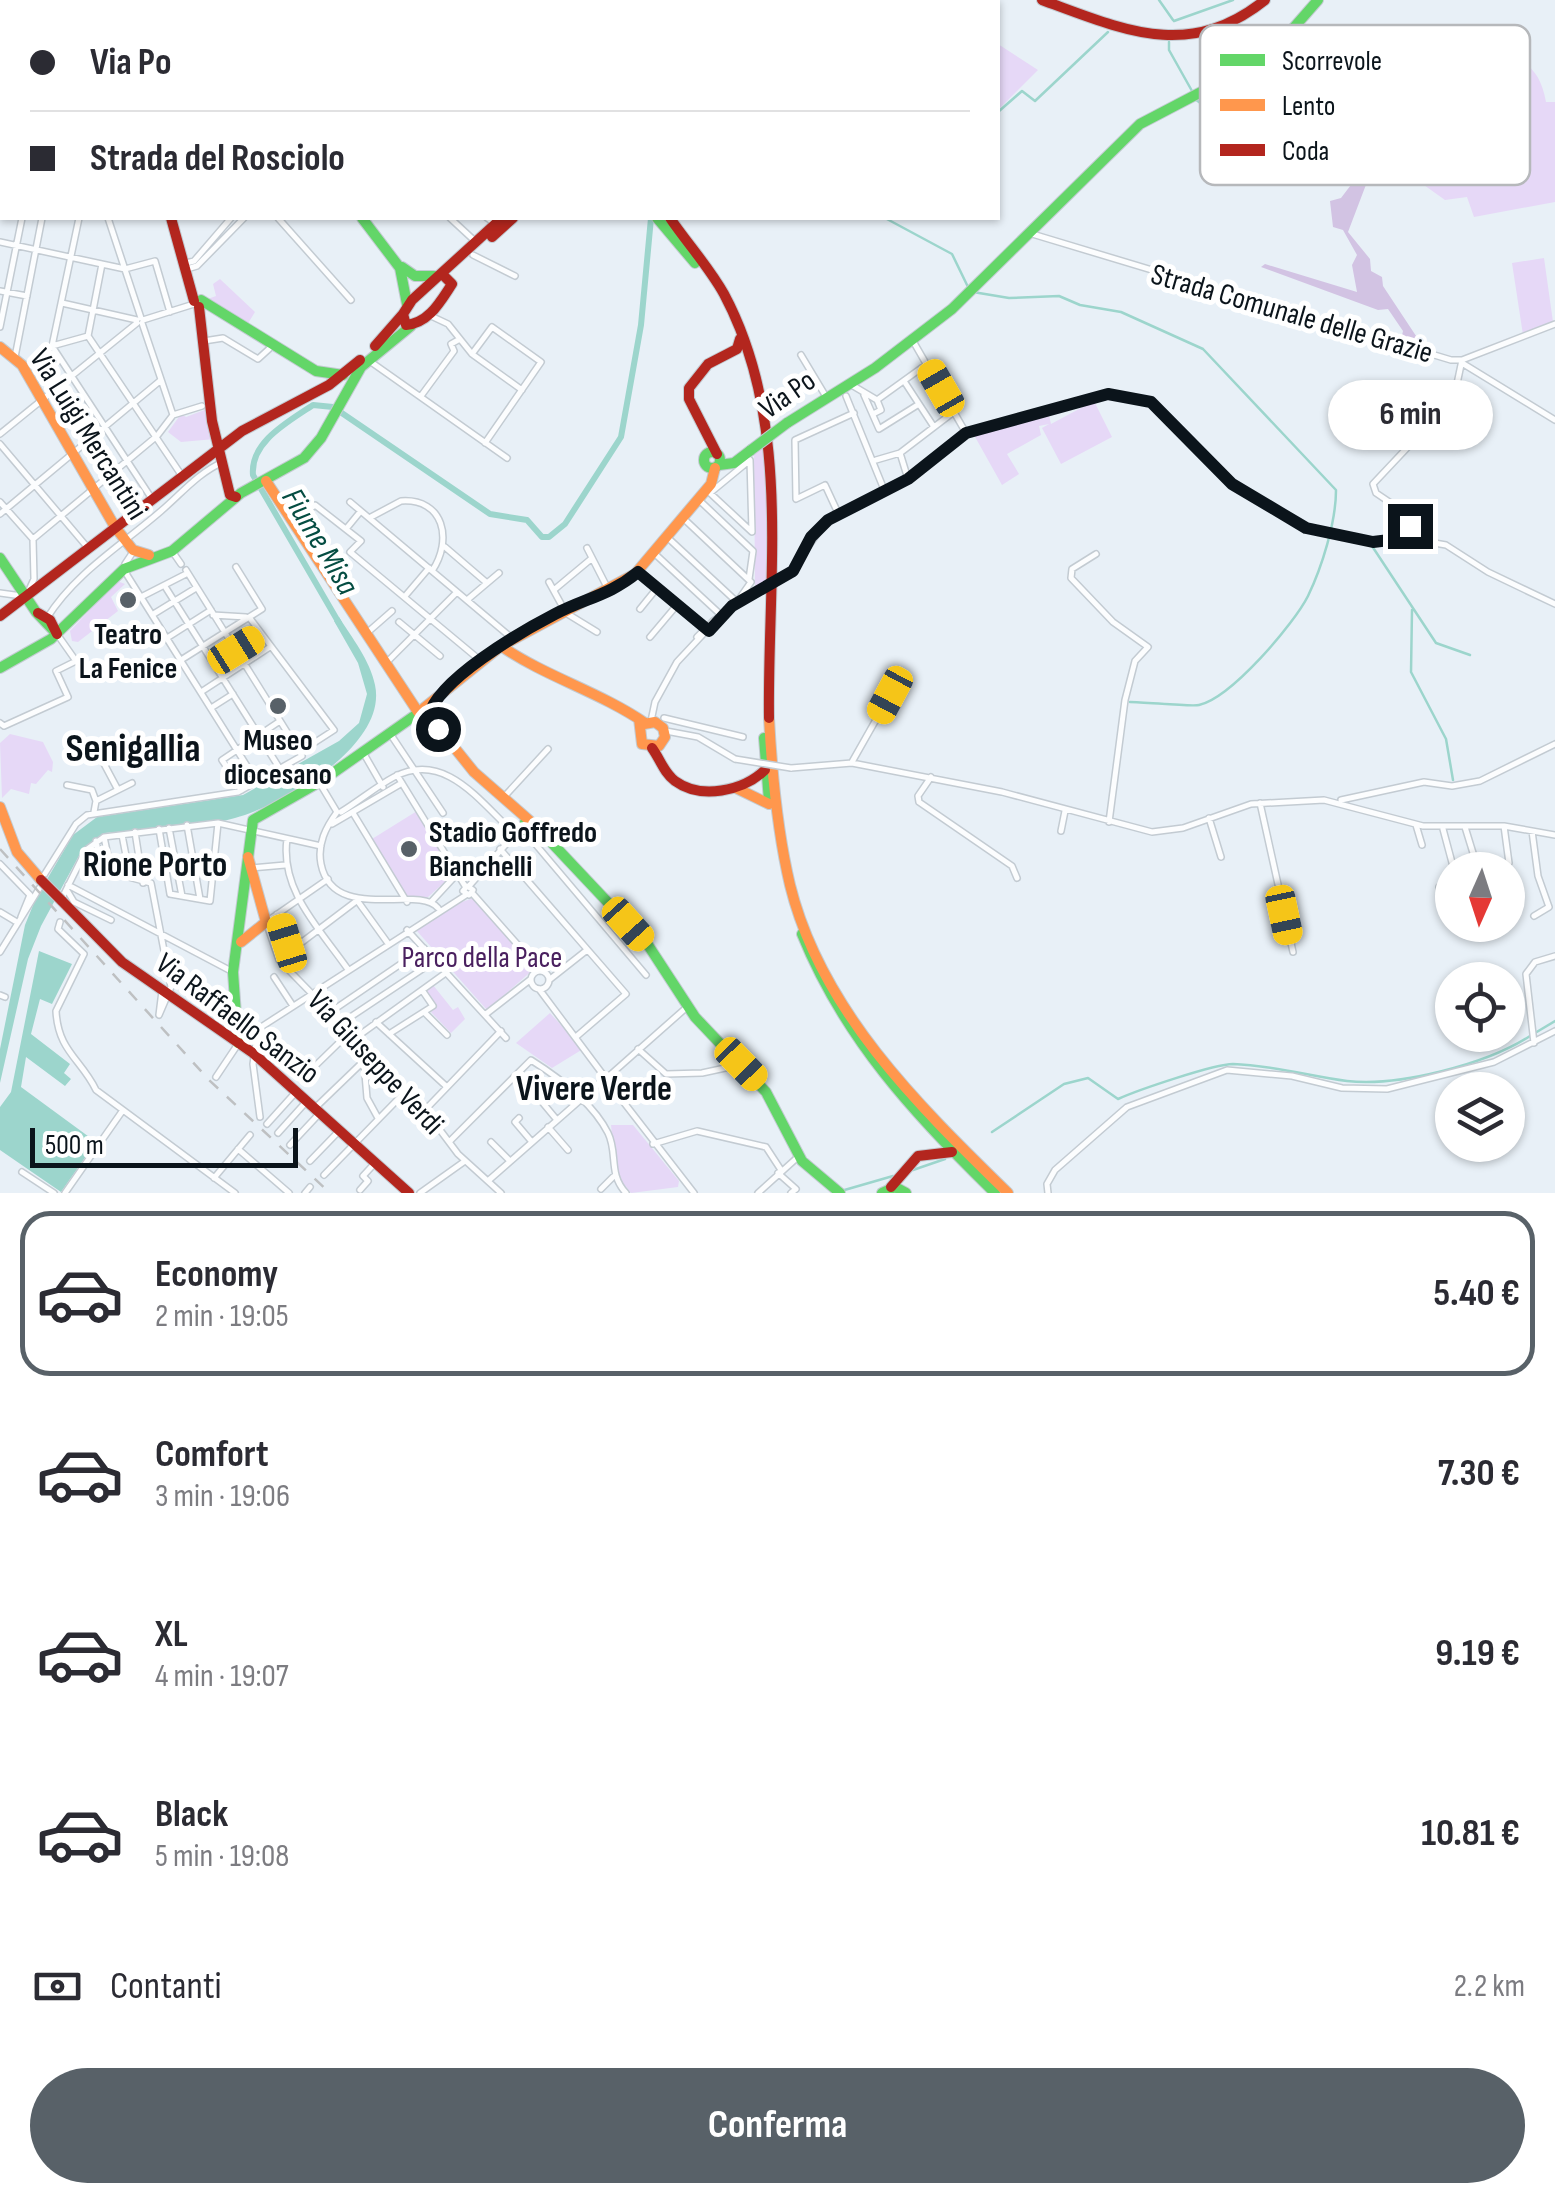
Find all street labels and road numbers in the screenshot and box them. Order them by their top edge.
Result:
street label: Strada Comunale delle Grazie [1147,256,1437,371]
street label: Via Luigi Mercantini [21,343,155,526]
street label: Via Po [752,363,823,427]
street label: Via Raffaello Sanzio [149,946,326,1092]
street label: Via Giuseppe Verdi [299,983,451,1142]

